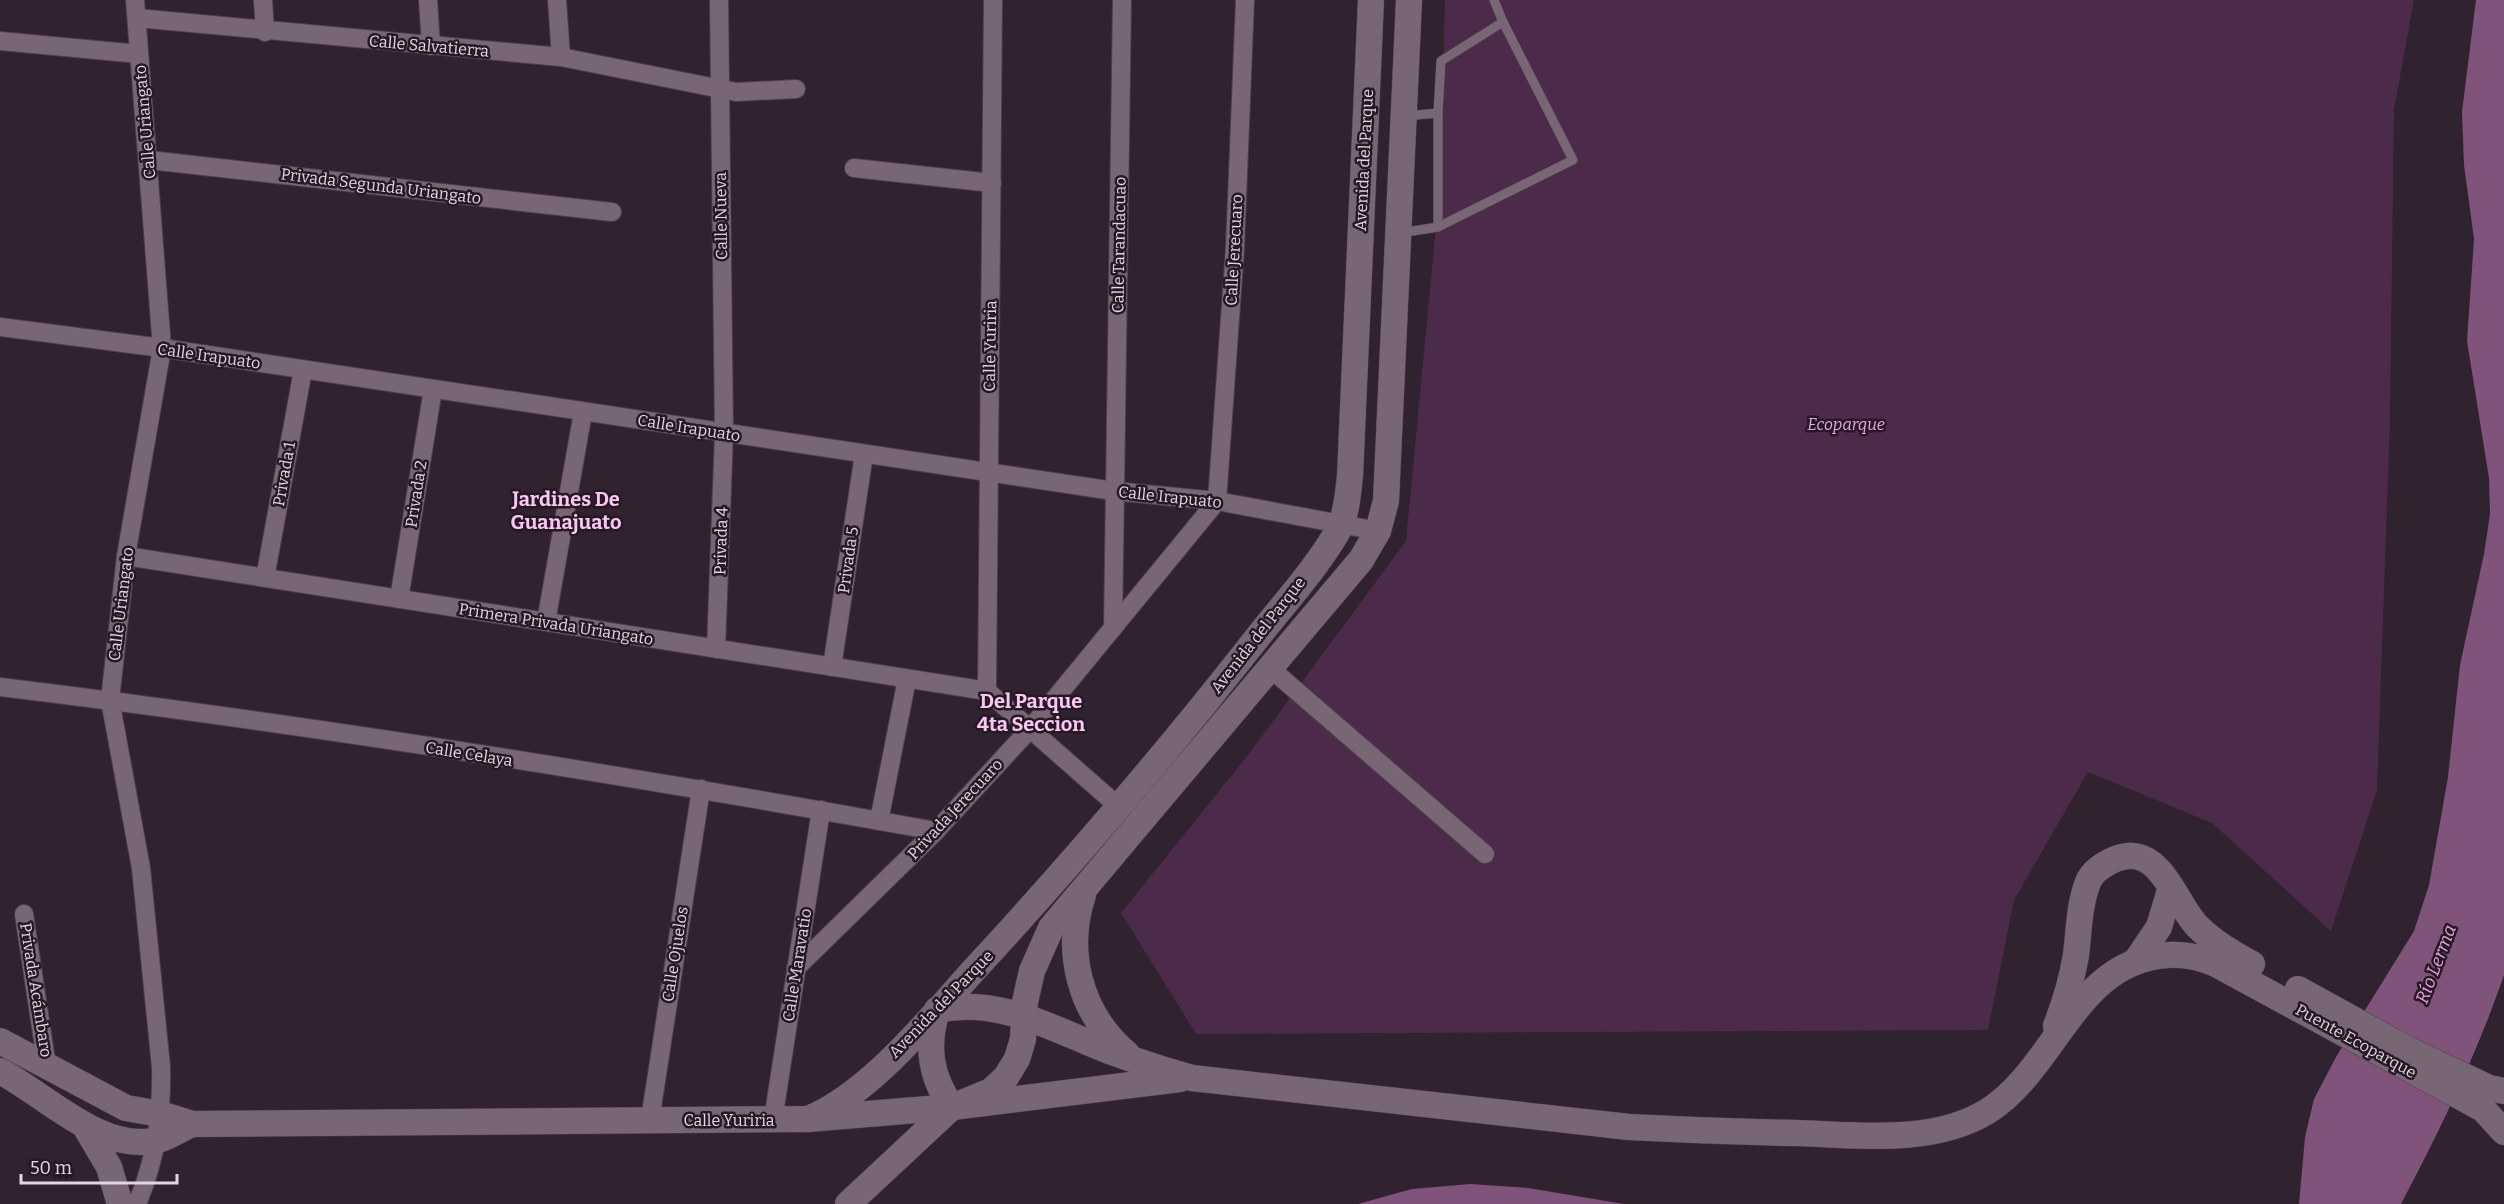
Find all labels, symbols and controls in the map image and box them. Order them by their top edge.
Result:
street label: Calle Salvatierra [368,31,490,61]
street label: Calle Uriangato [131,64,159,180]
street label: Avenida del Parque [1351,89,1377,231]
street label: Privada Segunda Uriangato [280,164,482,208]
street label: Calle Nueva [711,172,731,260]
street label: Calle Tarandacuao [1108,177,1130,313]
street label: Calle Jerecuaro [1222,194,1246,306]
street label: Calle Yuriria [980,300,1000,392]
street label: Calle Irapuato [156,339,262,373]
street label: Calle Irapuato [636,410,742,446]
park label: Ecoparque [1807,415,1885,434]
street label: Privada 1 [269,440,299,508]
street label: Privada 2 [401,459,431,529]
street label: Calle Irapuato [1117,482,1223,512]
district label: Jardines De Guanajuato [511,487,621,534]
street label: Privada 4 [710,506,732,575]
street label: Privada 5 [834,525,862,595]
street label: Calle Uriangato [105,546,137,662]
street label: Avenida del Parque [1207,573,1309,697]
street label: Primera Privada Uriangato [457,599,655,649]
district label: Del Parque 4ta Seccion [977,689,1085,736]
street label: Calle Celaya [424,738,514,770]
street label: Privada Jerecuaro [904,755,1006,863]
street label: Calle Ojuelos [658,905,692,1003]
street label: Calle Maravatio [779,907,815,1023]
street label: Privada Acámbaro [16,922,56,1058]
water label: Río Lerma [2411,922,2461,1006]
street label: Avenida del Parque [885,946,997,1062]
street label: Puente Ecoparque [2292,1000,2420,1082]
street label: Calle Yuriria [683,1111,775,1130]
scale bar [21,1147,177,1185]
text: 50 m [30,1157,72,1179]

